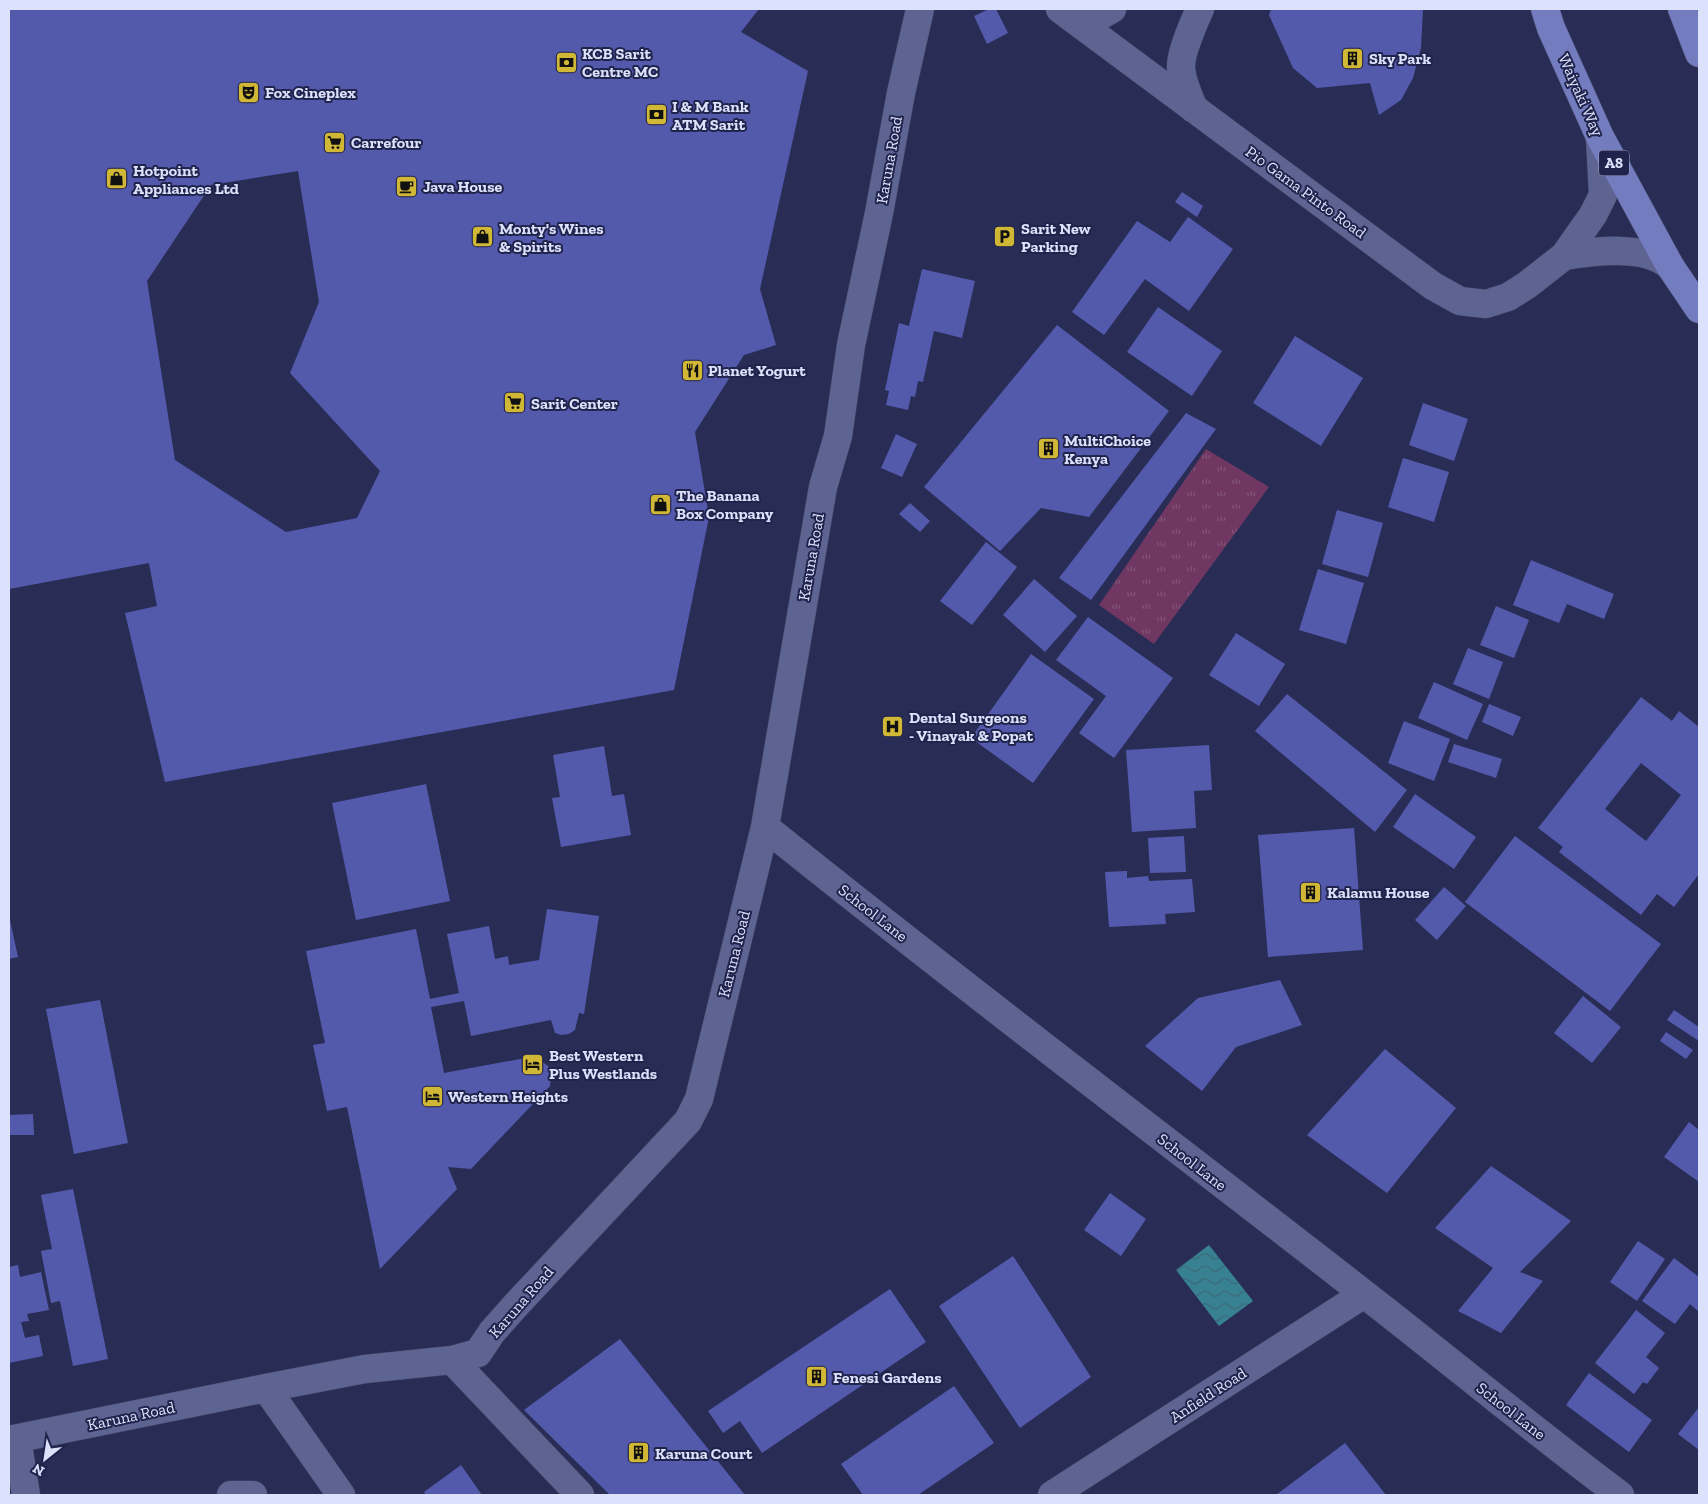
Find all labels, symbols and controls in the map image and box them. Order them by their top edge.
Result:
place label: KCB Sarit Centre MC [582,44,658,81]
building icon: Sky Park [1341,46,1365,70]
place label: Sky Park [1369,49,1431,68]
bank icon: KCB Sarit Centre MC [554,50,578,74]
street label: Waiyaki Way [1554,51,1608,140]
theatre icon: Fox Cineplex [237,80,261,104]
place label: Fox Cineplex [265,83,356,102]
place label: I & M Bank ATM Sarit [672,97,749,134]
bank icon: I & M Bank ATM Sarit [644,103,668,127]
street label: Karuna Road [872,114,906,205]
supermarket icon: Carrefour [323,130,347,154]
place label: Carrefour [351,133,421,152]
street label: Pio Gama Pinto Road [1242,142,1370,242]
road number: A8 [1599,150,1629,176]
place label: Hotpoint Appliances Ltd [133,161,239,198]
shop icon: Hotpoint Appliances Ltd [105,167,129,191]
cafe icon: Java House [395,174,419,198]
place label: Java House [423,177,503,196]
place label: Monty's Wines & Spirits [499,219,604,256]
place label: Sarit New Parking [1021,219,1092,256]
shop icon: Monty's Wines & Spirits [471,225,495,249]
parking icon: Sarit New Parking [993,225,1017,249]
restaurant icon: Planet Yogurt [680,358,704,382]
place label: Planet Yogurt [708,361,806,380]
supermarket icon: Sarit Center [503,391,527,415]
place label: Sarit Center [531,394,618,413]
place label: MultiChoice Kenya [1064,431,1151,468]
building icon: MultiChoice Kenya [1036,437,1060,461]
place label: The Banana Box Company [676,486,774,523]
shop icon: The Banana Box Company [648,492,672,516]
street label: Karuna Road [794,511,828,602]
place label: Dental Surgeons - Vinayak & Popat [909,708,1034,745]
hospital icon: Dental Surgeons - Vinayak & Popat [881,714,905,738]
street label: School Lane [835,880,911,946]
building icon: Kalamu House [1299,880,1323,904]
place label: Kalamu House [1327,883,1430,902]
street label: Karuna Road [714,908,754,999]
place label: Best Western Plus Westlands [549,1046,657,1083]
hotel icon: Best Western Plus Westlands [521,1052,545,1076]
hotel icon: Western Heights [420,1084,444,1108]
place label: Western Heights [448,1087,568,1106]
street label: School Lane [1154,1129,1230,1195]
street label: Karuna Road [485,1262,557,1342]
street label: Anfield Road [1166,1363,1250,1427]
building icon: Fenesi Gardens [805,1365,829,1389]
place label: Fenesi Gardens [833,1368,942,1387]
street label: School Lane [1473,1378,1549,1444]
street label: Karuna Road [86,1397,177,1435]
north arrow [20,1434,70,1484]
building icon: Karuna Court [627,1441,651,1465]
place label: Karuna Court [655,1444,753,1463]
text: N [30,1460,48,1480]

